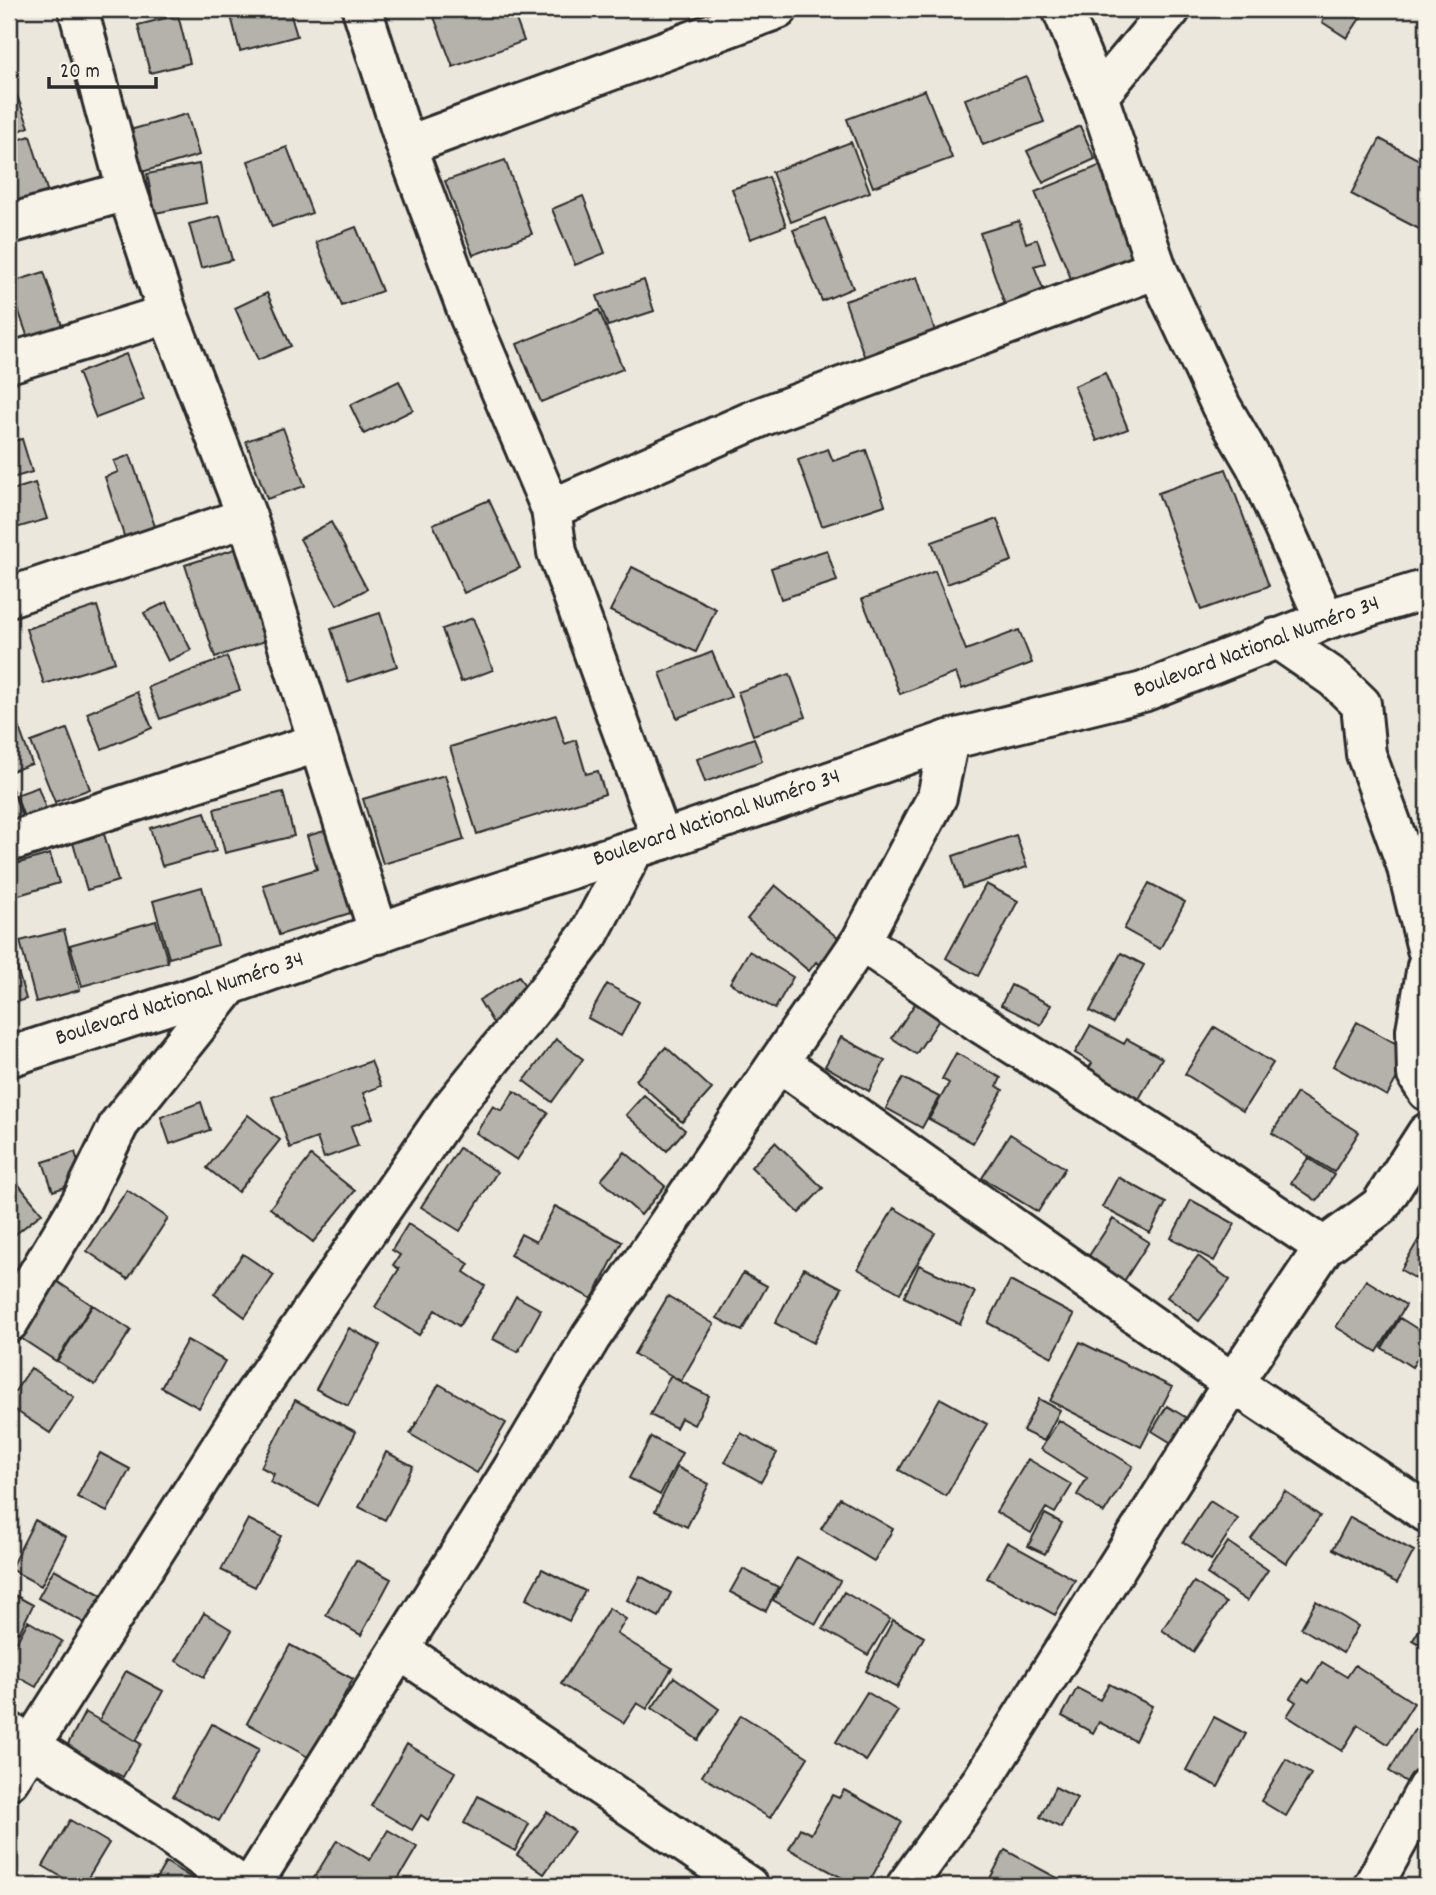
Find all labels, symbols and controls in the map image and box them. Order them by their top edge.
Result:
scale bar [49,46,156,90]
text: 20 m [60,58,100,88]
street label: Boulevard National Numéro 34 [1129,588,1385,708]
street label: Boulevard National Numéro 34 [589,761,845,877]
street label: Boulevard National Numéro 34 [51,944,309,1056]

